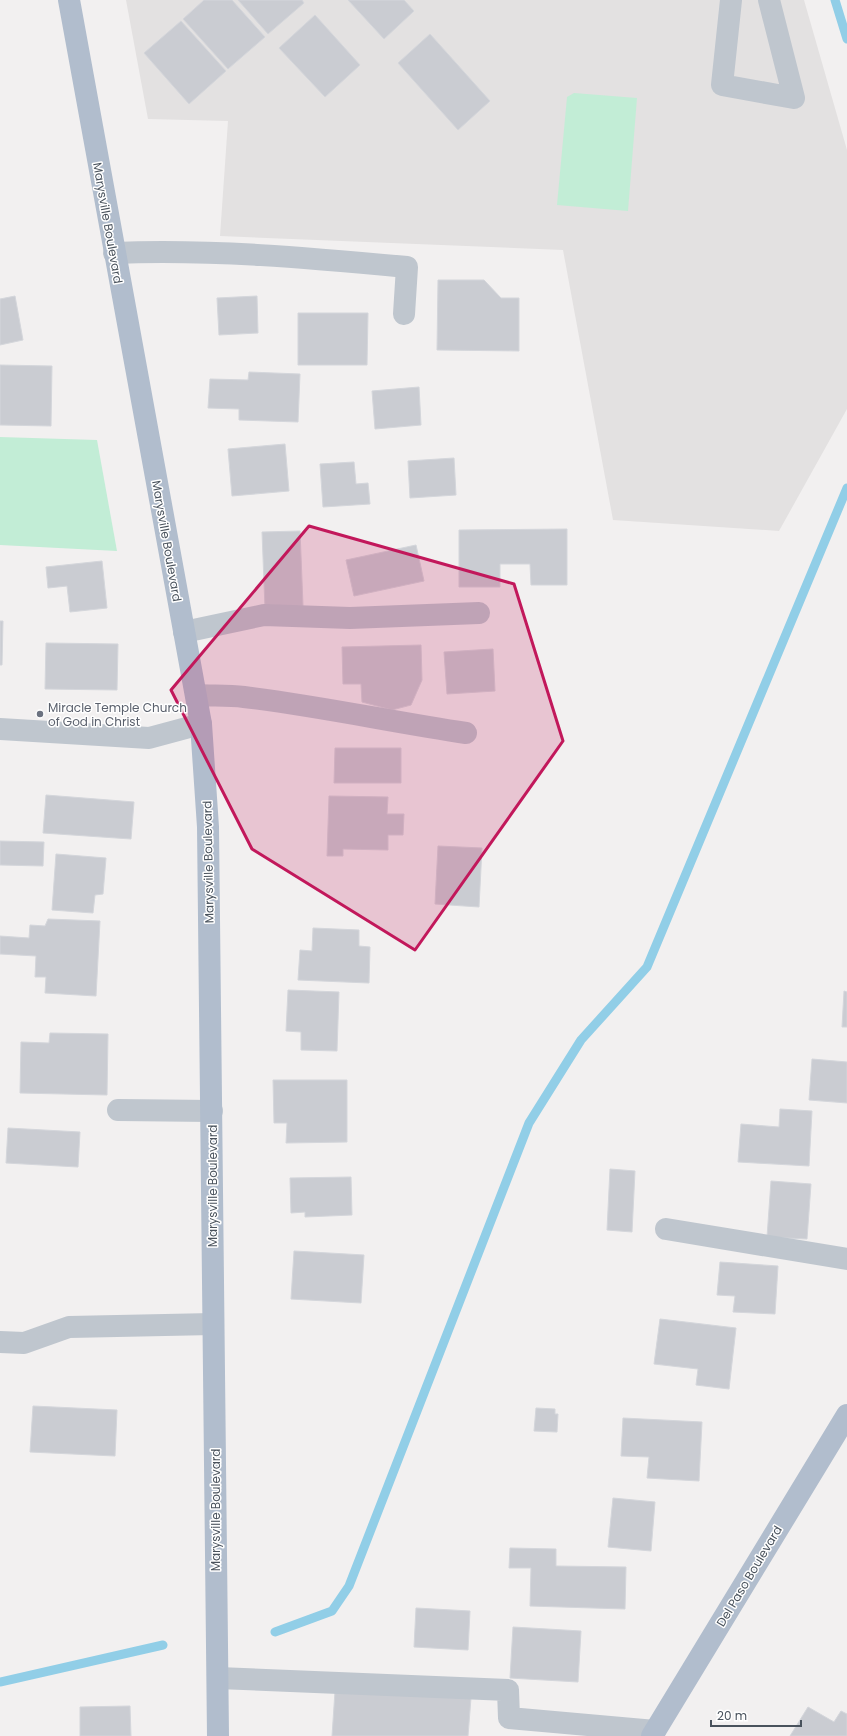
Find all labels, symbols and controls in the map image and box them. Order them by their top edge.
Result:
street label: Marysville Boulevard [89,161,127,285]
street label: Marysville Boulevard [148,479,186,603]
place label: Miracle Temple Church of God in Christ [48,699,187,730]
marker: Miracle Temple Church of God in Christ [35,709,45,719]
street label: Marysville Boulevard [198,801,218,923]
street label: Marysville Boulevard [204,1125,221,1247]
street label: Marysville Boulevard [207,1449,224,1571]
street label: Del Paso Boulevard [712,1522,786,1630]
scale bar [711,1702,801,1728]
text: 20 m [717,1707,747,1724]

